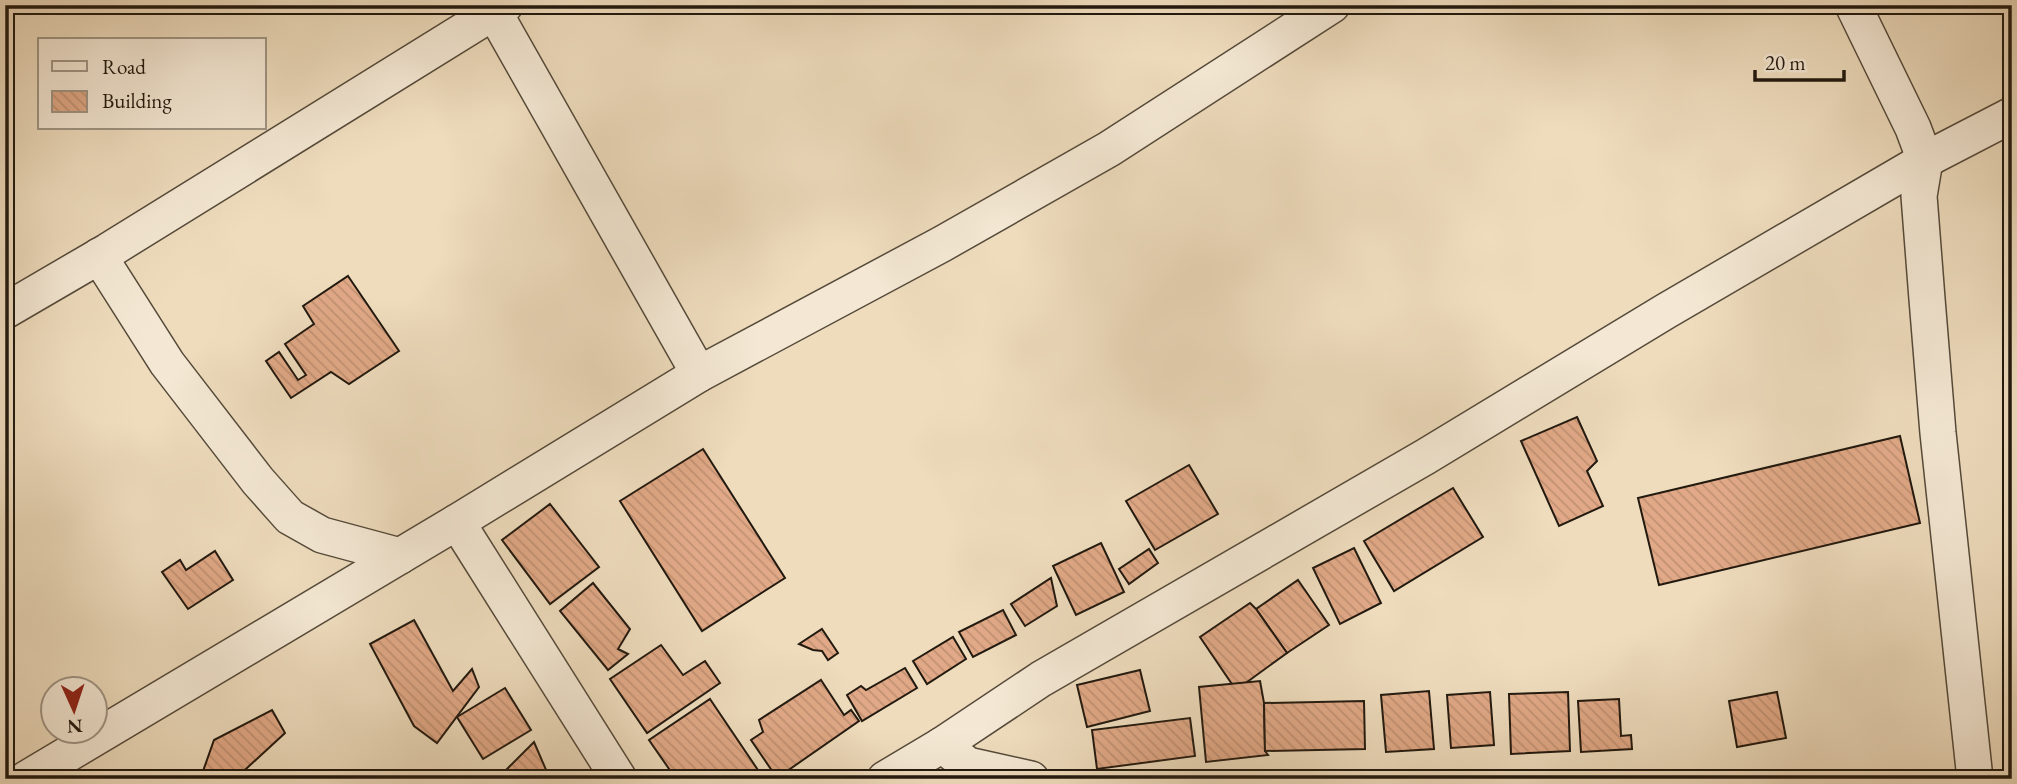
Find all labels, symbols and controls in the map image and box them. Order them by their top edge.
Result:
legend [38,38,266,130]
scale bar [1755,38,1844,82]
text: 20 m [1765,49,1806,76]
text: Road [102,53,146,80]
text: Building [102,87,172,114]
north arrow [38,676,108,746]
text: N [66,714,83,739]

